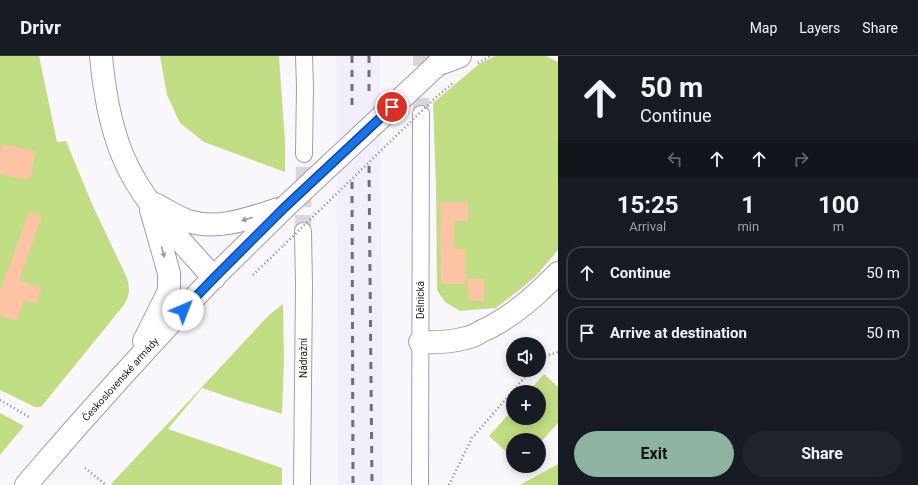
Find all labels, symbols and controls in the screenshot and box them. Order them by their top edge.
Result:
text: Drivr [20,16,61,39]
text: Map [750,20,777,36]
text: Layers [799,20,840,36]
text: Share [862,20,898,36]
text: 50 m [640,71,703,104]
icon: ahead [574,72,626,124]
pin [375,90,409,124]
icon: arrive [381,96,403,118]
text: Continue [640,105,712,126]
icon: left [664,148,686,170]
icon: ahead [706,148,728,170]
icon: ahead [748,148,770,170]
icon: right [790,148,812,170]
text: 15:25 [617,191,679,219]
text: 1 [741,191,755,219]
text: 100 [818,191,859,219]
one-way arrow [241,216,253,222]
text: Arrival [629,219,666,234]
text: min [737,219,759,234]
text: m [833,219,844,234]
one-way arrow [160,246,166,258]
icon: ahead [576,262,598,284]
text: Continue [610,264,671,282]
text: 50 m [866,264,900,282]
street label: Dělnická [415,281,426,319]
position arrow [162,289,204,331]
icon: arrive [576,322,598,344]
text: Arrive at destination [610,324,747,342]
text: 50 m [866,324,900,342]
street label: Československé armády [79,334,161,423]
map controls [506,337,546,473]
button: sound [506,337,546,377]
street label: Nádražní [298,338,309,378]
button: + [506,385,546,425]
button: Exit [574,431,734,477]
button: Share [742,431,902,477]
button: − [506,433,546,473]

